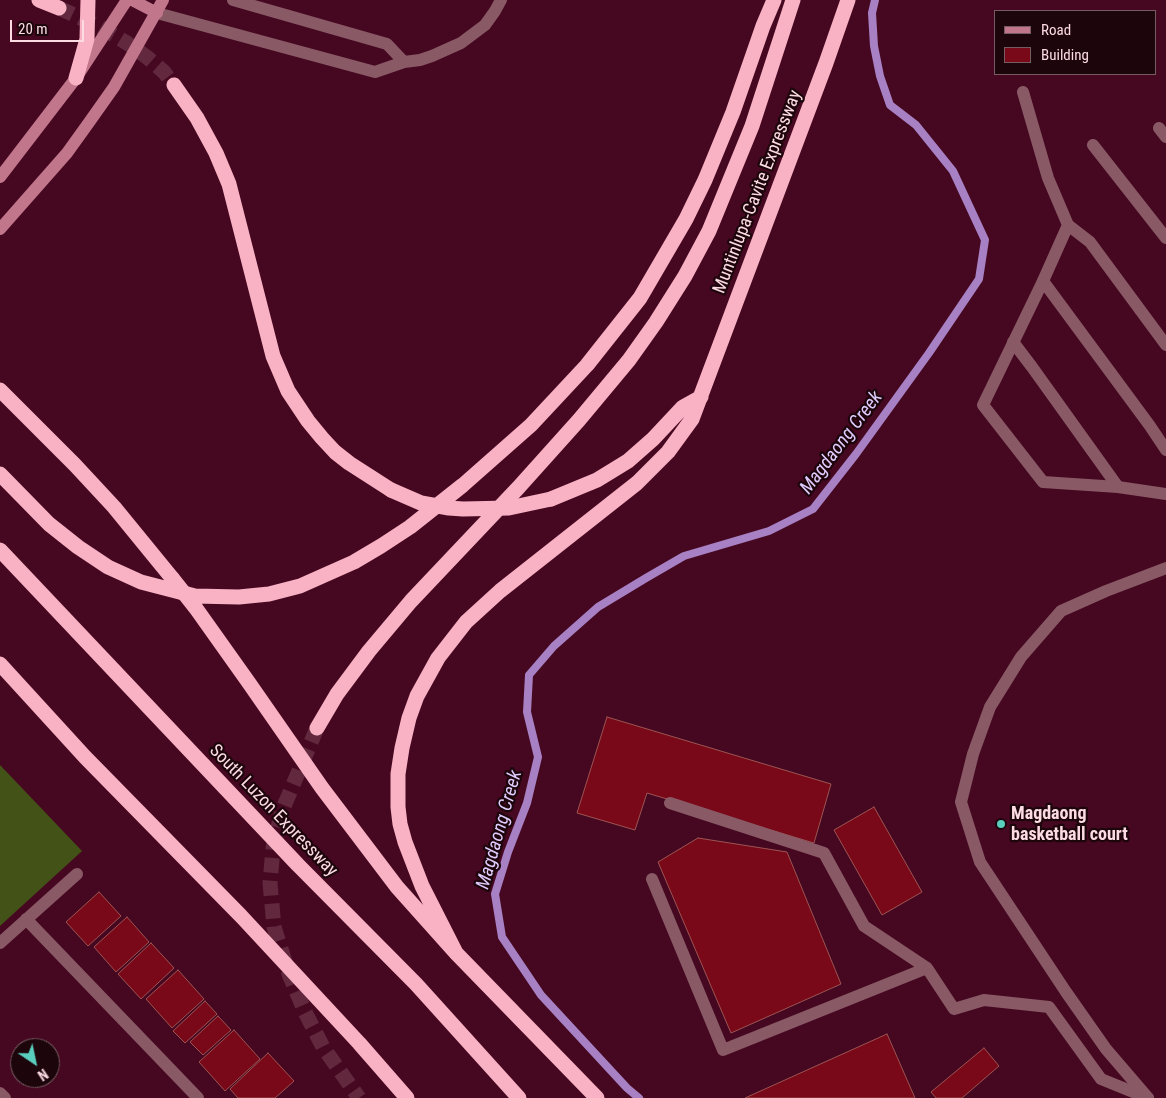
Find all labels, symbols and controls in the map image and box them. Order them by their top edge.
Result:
scale bar [12,10,86,42]
legend [994,10,1156,75]
text: 20 m [18,20,48,38]
text: Road [1041,21,1071,39]
text: Building [1041,46,1089,64]
street label: Muntinlupa-Cavite Expressway [709,87,807,297]
water label: Magdaong Creek [796,387,888,499]
street label: South Luzon Expressway [204,740,342,882]
water label: Magdaong Creek [472,768,528,892]
place label: Magdaong basketball court [1011,803,1128,846]
marker: Magdaong basketball court [995,818,1007,830]
north arrow [10,1038,60,1088]
text: N [35,1066,51,1084]

